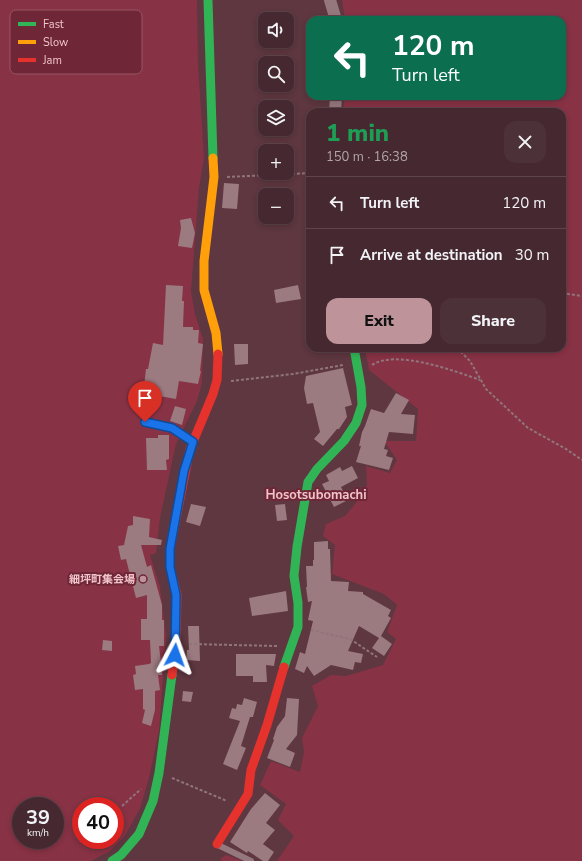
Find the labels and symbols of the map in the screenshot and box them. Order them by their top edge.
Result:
legend [10,10,142,74]
text: Fast [43,17,64,32]
text: Slow [43,35,68,50]
text: Jam [42,53,62,68]
pin [128,381,162,422]
district label: Hosotsubomachi [265,486,367,504]
place label: 細坪町集会場 [69,572,135,587]
marker: 細坪町集会場 [138,574,148,584]
position arrow [154,634,196,676]
speed limit sign: 40 [72,797,124,849]

